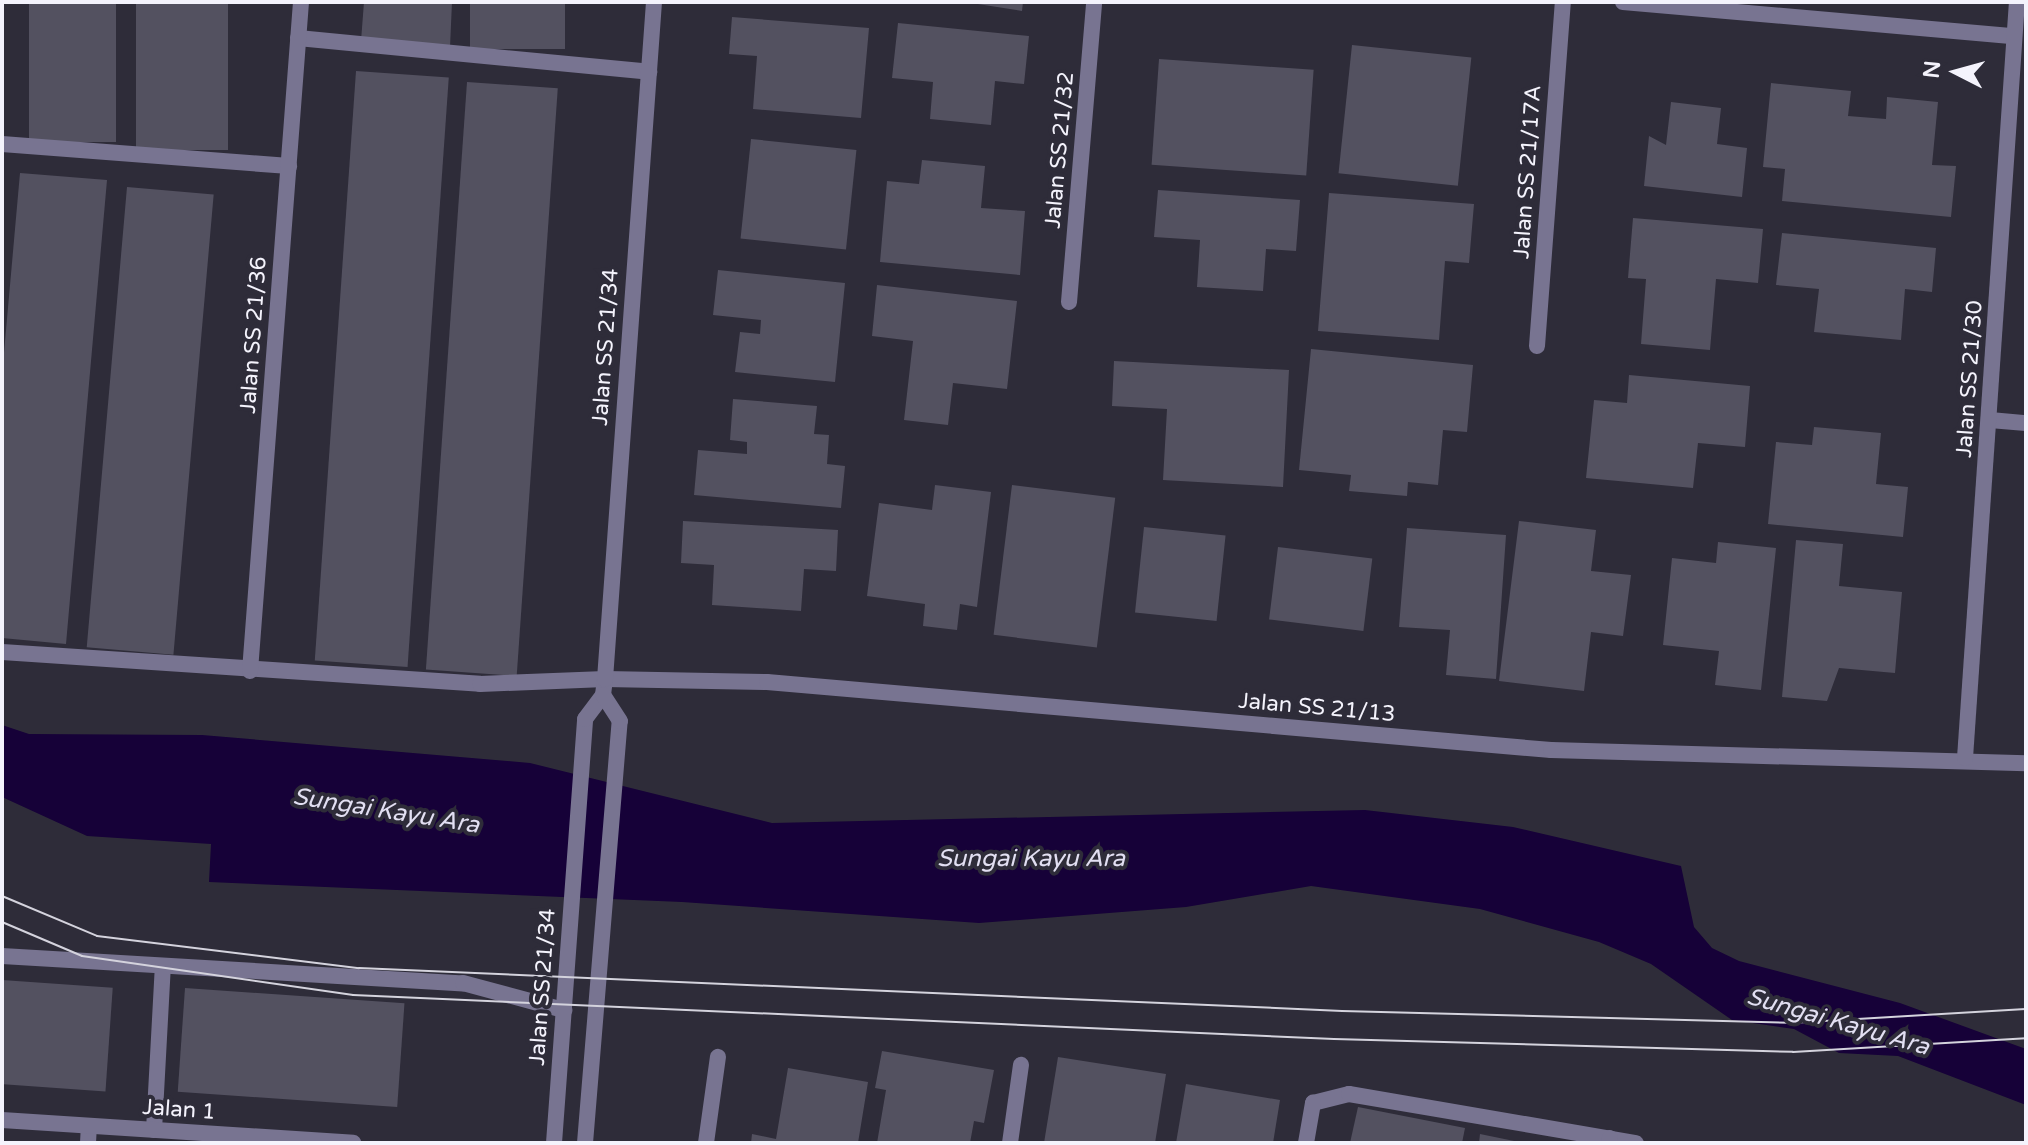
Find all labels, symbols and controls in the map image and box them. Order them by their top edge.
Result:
north arrow [1916,32,1996,112]
text: N [1918,59,1946,80]
street label: Jalan SS 21/32 [1040,70,1080,230]
street label: Jalan SS 21/17A [1509,84,1547,260]
street label: Jalan SS 21/36 [235,256,273,414]
street label: Jalan SS 21/34 [587,268,625,426]
street label: Jalan SS 21/30 [1951,300,1989,458]
street label: Jalan SS 21/13 [1237,688,1397,728]
water label: Sungai Kayu Ara [291,782,481,840]
water label: Sungai Kayu Ara [937,845,1125,873]
street label: Jalan SS 21/34 [524,908,562,1066]
water label: Sungai Kayu Ara [1744,982,1932,1062]
street label: Jalan 1 [141,1094,217,1126]

